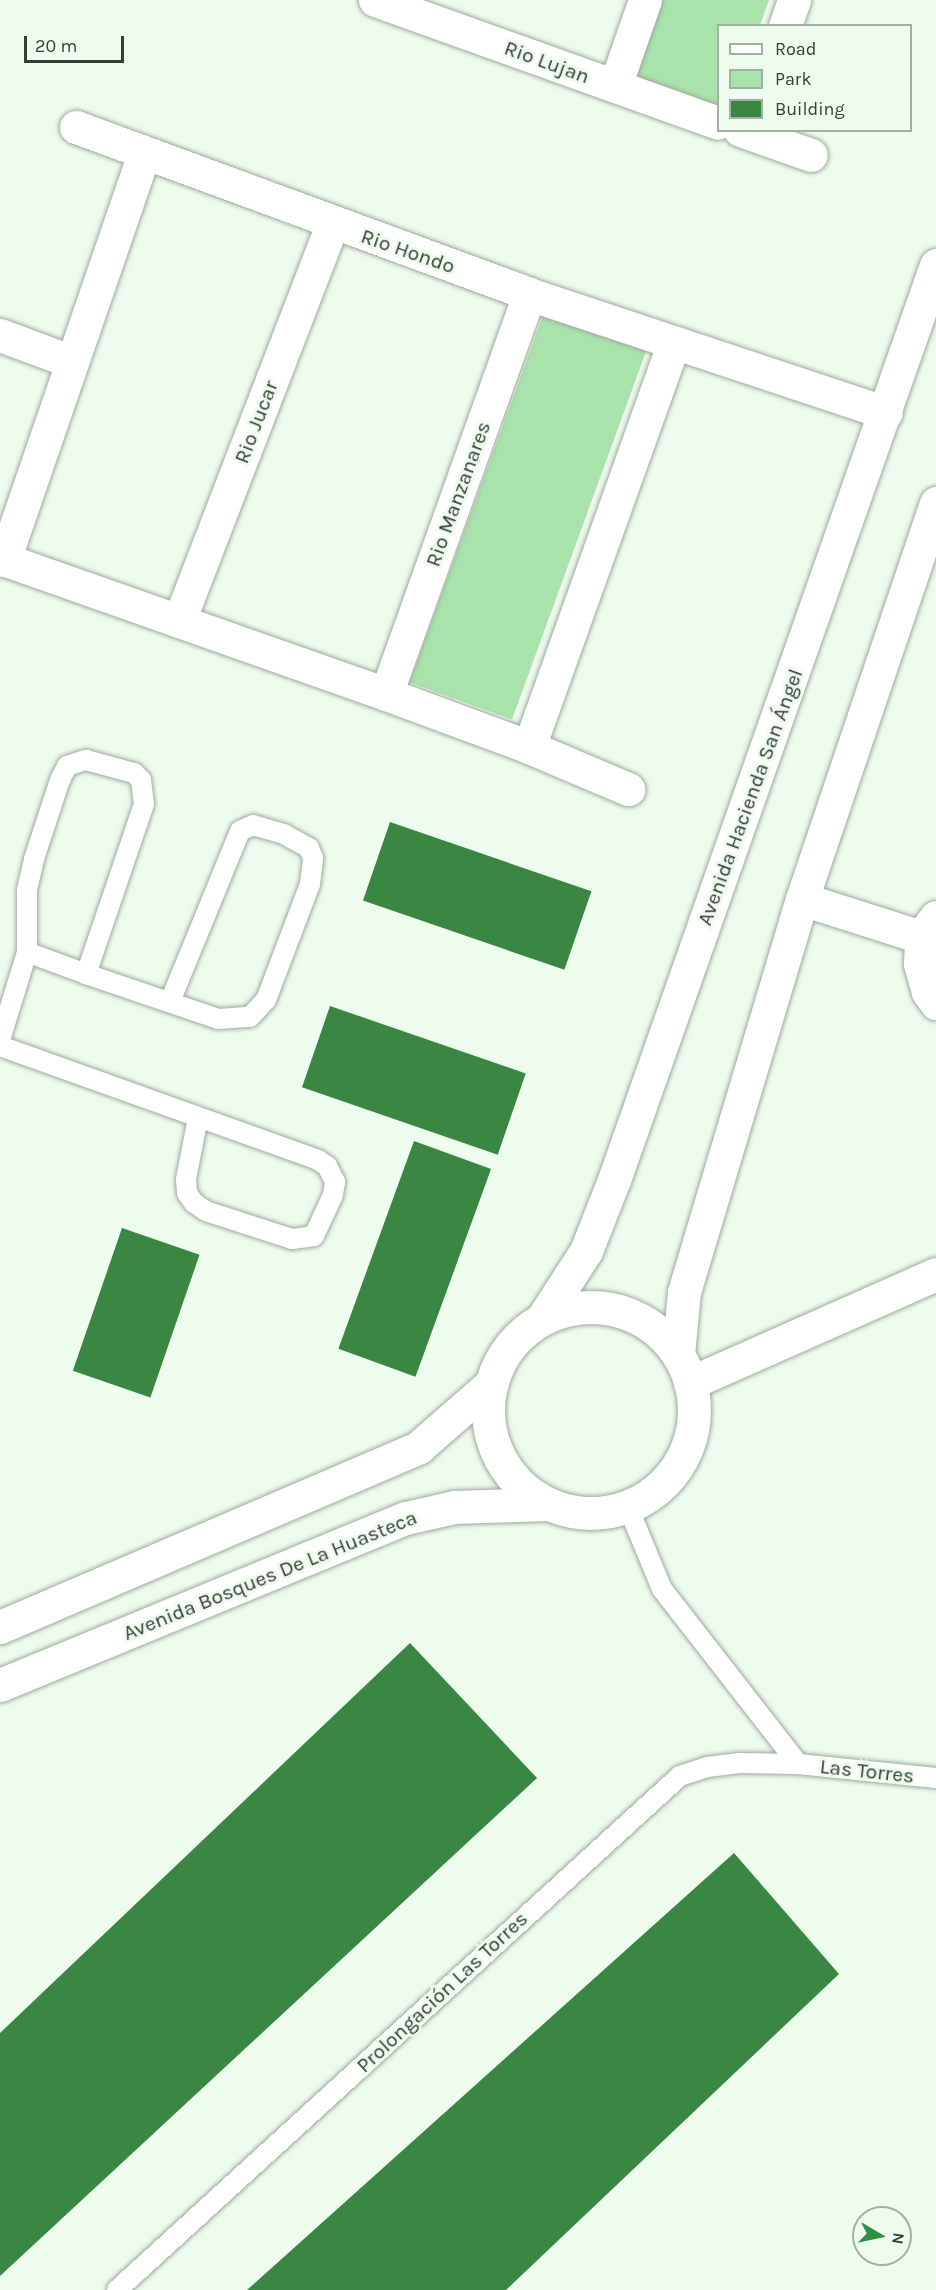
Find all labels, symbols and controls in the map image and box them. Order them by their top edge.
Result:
scale bar [27,24,128,62]
legend [717,24,912,132]
text: 20 m [35,35,77,57]
street label: Rio Lujan [501,35,593,89]
text: Road [775,38,816,60]
text: Park [775,68,812,90]
text: Building [775,98,845,120]
street label: Rio Hondo [358,223,458,279]
street label: Rio Jucar [229,377,283,467]
street label: Rio Manzanares [420,418,496,570]
street label: Avenida Hacienda San Ángel [692,665,808,929]
street label: Avenida Bosques De La Huasteca [119,1504,421,1646]
street label: Las Torres [819,1754,915,1788]
street label: Prolongación Las Torres [351,1906,533,2078]
north arrow [852,2206,912,2266]
text: N [888,2231,909,2246]

